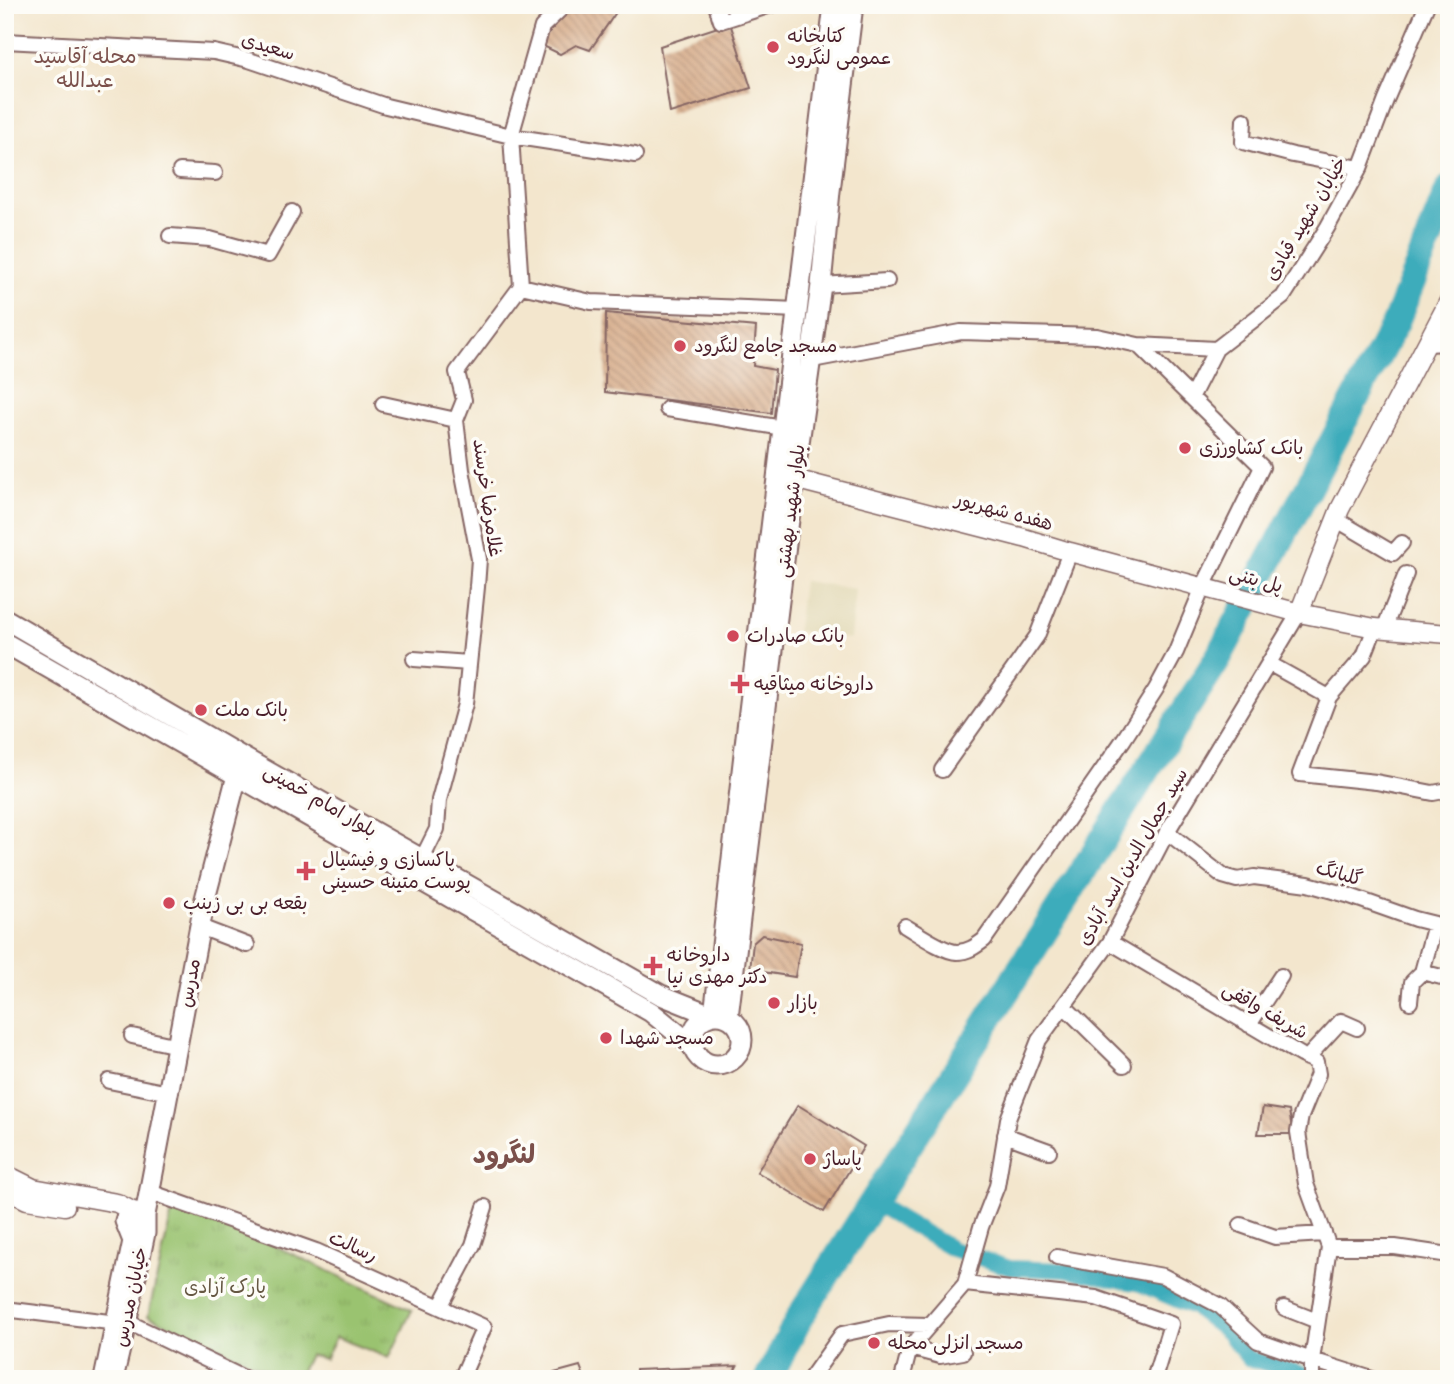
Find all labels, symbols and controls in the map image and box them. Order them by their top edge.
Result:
place label: کتابخانه عمومی لنگرود [787,25,892,70]
street label: سعیدی [239,28,297,66]
marker: کتابخانه عمومی لنگرود [765,39,781,55]
district label: محله آقاسید عبدالله [33,44,137,93]
street label: خیابان شهید قبادی [1260,153,1352,285]
place label: مسجد جامع لنگرود [694,335,837,359]
marker: مسجد جامع لنگرود [672,338,688,354]
street label: غلامرضا خرسند [467,437,507,559]
place label: بانک کشاورزی [1199,437,1304,460]
marker: بانک کشاورزی [1177,440,1193,456]
street label: بلوار شهید بهشتی [771,443,811,579]
street label: هفده شهریور [951,487,1055,536]
street label: پل بتنی [1227,562,1285,598]
place label: بانک صادرات [747,625,845,648]
marker: بانک صادرات [725,628,741,644]
place label: داروخانه میثاقیه [754,673,874,696]
marker: داروخانه میثاقیه [732,676,748,692]
place label: بانک ملت [215,699,288,722]
marker: بانک ملت [193,702,209,718]
street label: بلوار امام خمینی [258,759,381,844]
street label: سید جمال الدین اسد آبادی [1073,764,1193,950]
place label: پاکسازی و فیشیال پوست متینه حسینی [322,849,471,894]
street label: گلبانگ [1313,856,1365,892]
marker: پاکسازی و فیشیال پوست متینه حسینی [296,861,316,881]
place label: بقعه بی بی زینب [183,892,308,915]
marker: بقعه بی بی زینب [161,895,177,911]
place label: داروخانه دکتر مهدی نیا [667,944,768,989]
street label: مدرس [174,957,206,1009]
marker: داروخانه دکتر مهدی نیا [645,958,661,974]
street label: شریف واقفی [1218,977,1312,1045]
place label: بازار [786,992,818,1015]
marker: بازار [766,995,782,1011]
place label: مسجد شهدا [620,1027,714,1050]
marker: مسجد شهدا [598,1030,614,1046]
district label: لنگرود [473,1138,535,1171]
place label: پاساژ [822,1148,862,1171]
marker: پاساژ [802,1151,818,1167]
street label: رسالت [325,1226,381,1268]
street label: خیابان مدرس [109,1245,153,1349]
park label: پارک آزادی [184,1276,266,1299]
place label: مسجد انزلی محله [888,1332,1023,1355]
marker: مسجد انزلی محله [866,1335,882,1351]

